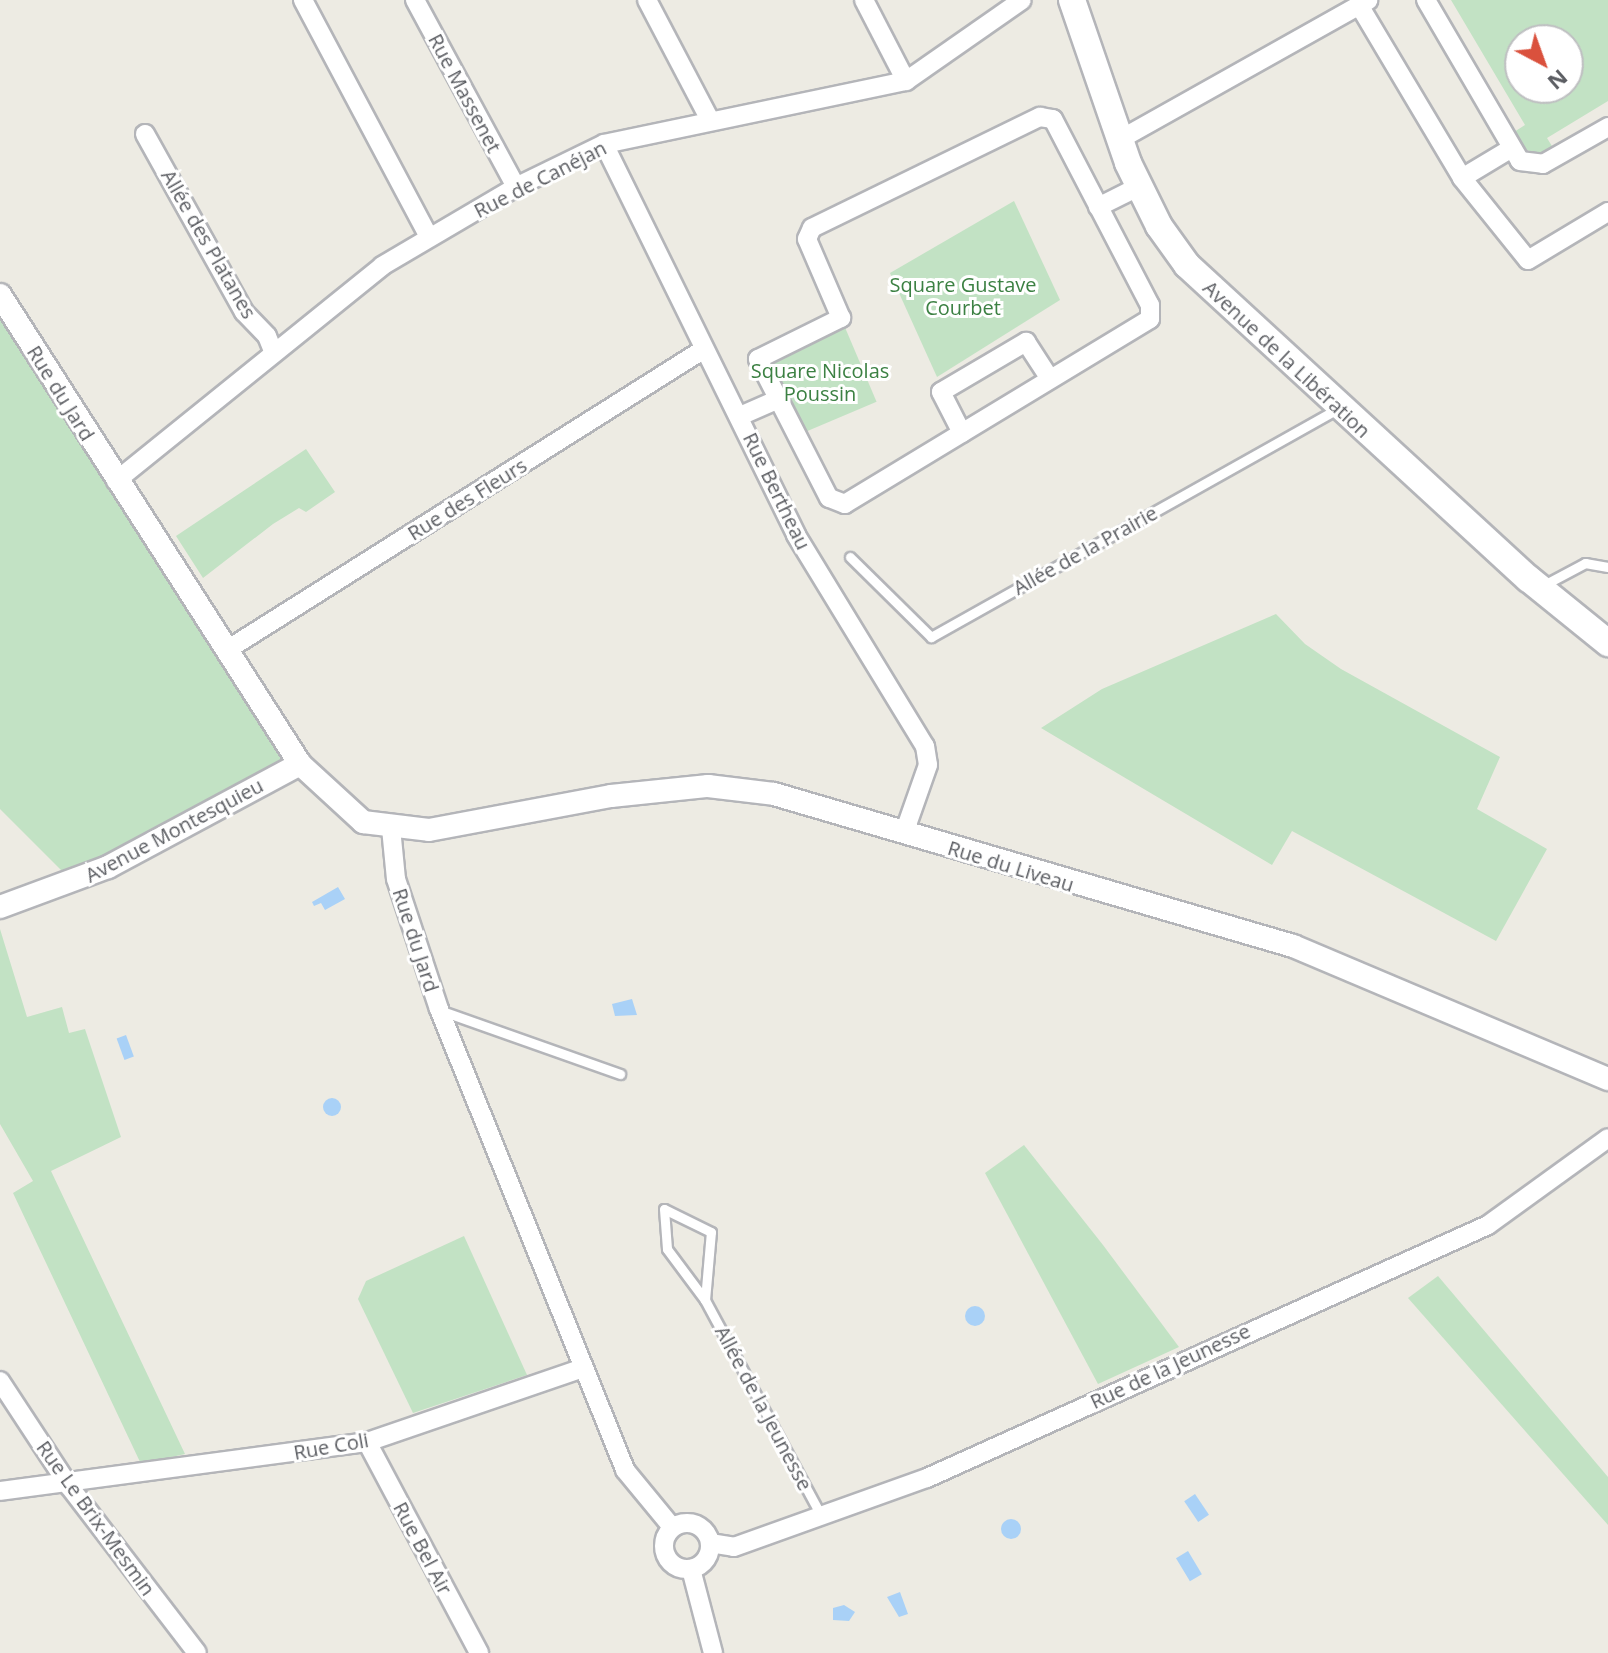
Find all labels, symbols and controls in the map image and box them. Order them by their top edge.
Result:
north arrow [1504,24,1584,104]
street label: Rue Massenet [424,30,506,156]
text: N [1542,63,1575,98]
street label: Rue de Canéjan [470,135,610,223]
street label: Allée des Platanes [157,165,261,323]
park label: Square Gustave Courbet [890,272,1036,319]
street label: Avenue de la Libération [1199,275,1375,443]
street label: Rue du Jard [22,341,100,445]
park label: Square Nicolas Poussin [751,358,889,405]
street label: Rue Bertheau [738,429,816,553]
street label: Rue des Fleurs [403,453,531,545]
street label: Allée de la Prairie [1009,500,1161,600]
street label: Avenue Montesquieu [81,773,267,887]
street label: Rue du Liveau [945,835,1077,897]
street label: Rue du Jard [388,885,444,995]
street label: Rue de la Jeunesse [1086,1318,1254,1414]
street label: Allée de la Jeunesse [710,1322,818,1494]
street label: Rue Coli [292,1428,370,1464]
street label: Rue Le Brix-Mesmin [32,1436,160,1600]
street label: Rue Bel Air [389,1498,457,1598]

